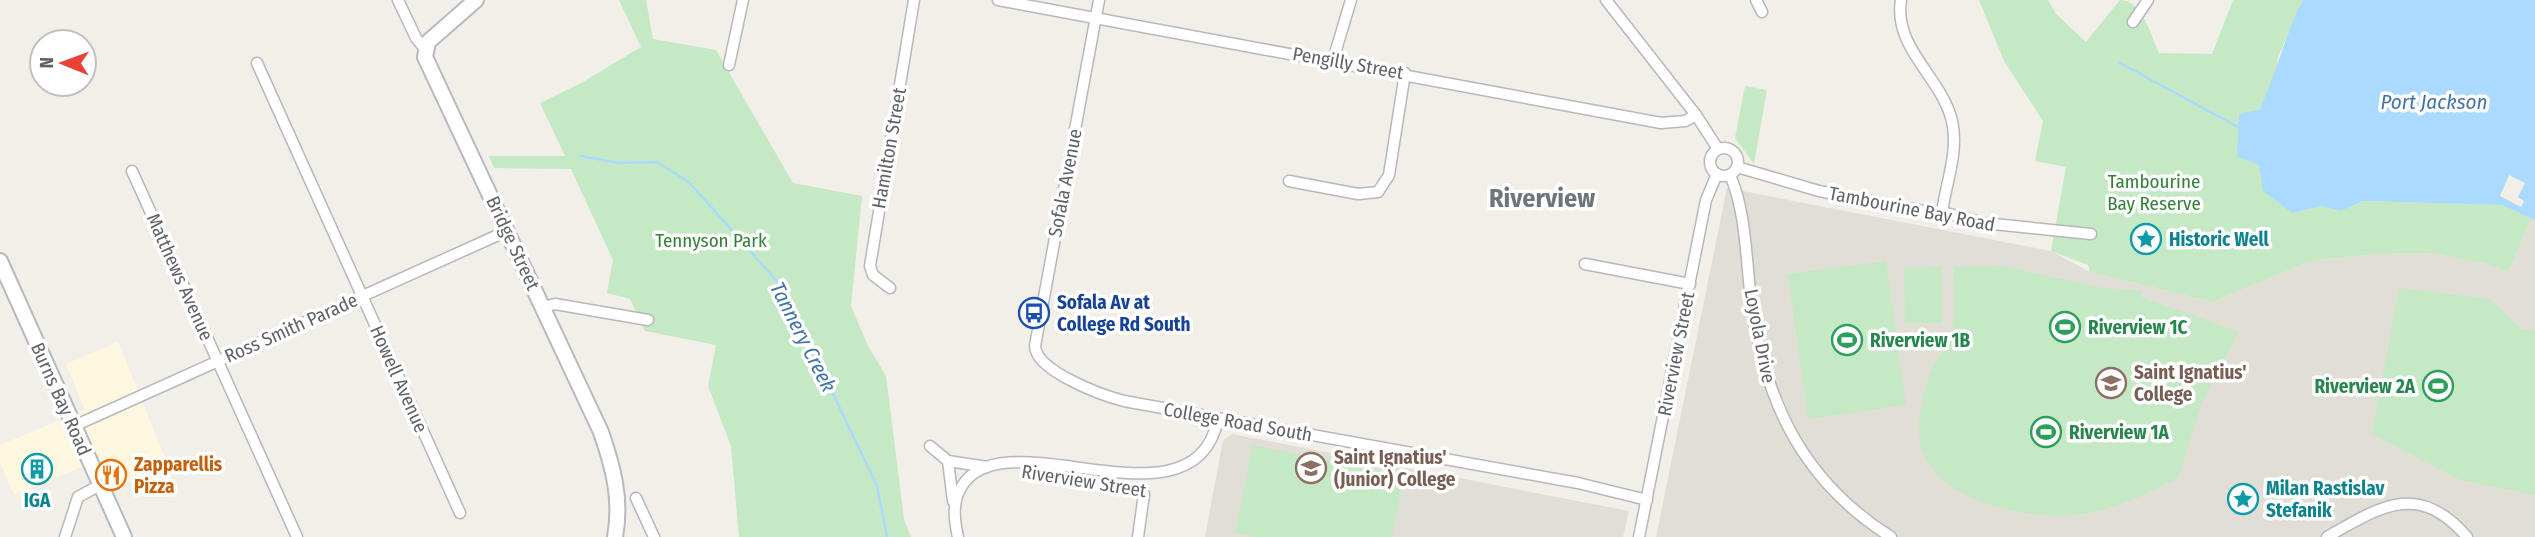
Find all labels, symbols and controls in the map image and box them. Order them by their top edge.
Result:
north arrow [28,28,98,98]
street label: Pengilly Street [1291,42,1406,84]
text: N [35,57,58,69]
street label: Hamilton Street [867,85,911,210]
water label: Port Jackson [2381,89,2488,115]
street label: Sofala Avenue [1043,127,1087,239]
park label: Tambourine Bay Reserve [2107,170,2201,215]
street label: Tambourine Bay Road [1827,182,1997,236]
district label: Riverview [1489,183,1595,214]
street label: Bridge Street [481,192,545,294]
street label: Matthews Avenue [142,210,218,344]
place icon: Historic Well [2129,222,2163,256]
place label: Historic Well [2169,228,2270,251]
park label: Tennyson Park [655,229,767,252]
water label: Tannery Creek [764,278,842,396]
street label: Loyola Drive [1740,287,1780,385]
street label: Ross Smith Parade [221,288,361,368]
street label: Riverview Street [1653,289,1699,418]
place label: Sofala Av at College Rd South [1057,291,1191,336]
bus stop icon: Sofala Av at College Rd South [1017,296,1051,330]
sports icon: Riverview 1C [2048,310,2082,344]
place label: Riverview 1C [2088,316,2187,339]
street label: Howell Avenue [365,322,433,436]
sports icon: Riverview 1B [1830,323,1864,357]
place label: Riverview 1B [1870,329,1970,352]
street label: Burns Bay Road [26,339,96,459]
place label: Saint Ignatius' College [2134,361,2247,406]
school or university icon: Saint Ignatius' College [2094,366,2128,400]
sports icon: Riverview 2A [2421,369,2455,403]
place label: Riverview 2A [2314,375,2416,398]
street label: College Road South [1162,398,1314,446]
sports icon: Riverview 1A [2029,415,2063,449]
place label: Riverview 1A [2069,421,2169,444]
place label: Saint Ignatius' (Junior) College [1334,446,1456,491]
school or university icon: Saint Ignatius' (Junior) College [1294,451,1328,485]
building icon: IGA [20,452,54,486]
place label: Zapparellis Pizza [134,453,223,498]
restaurant icon: Zapparellis Pizza [94,458,128,492]
street label: Riverview Street [1020,460,1149,502]
place label: Milan Rastislav Stefanik [2266,477,2385,522]
place icon: Milan Rastislav Stefanik [2226,482,2260,516]
place label: IGA [24,489,51,512]

